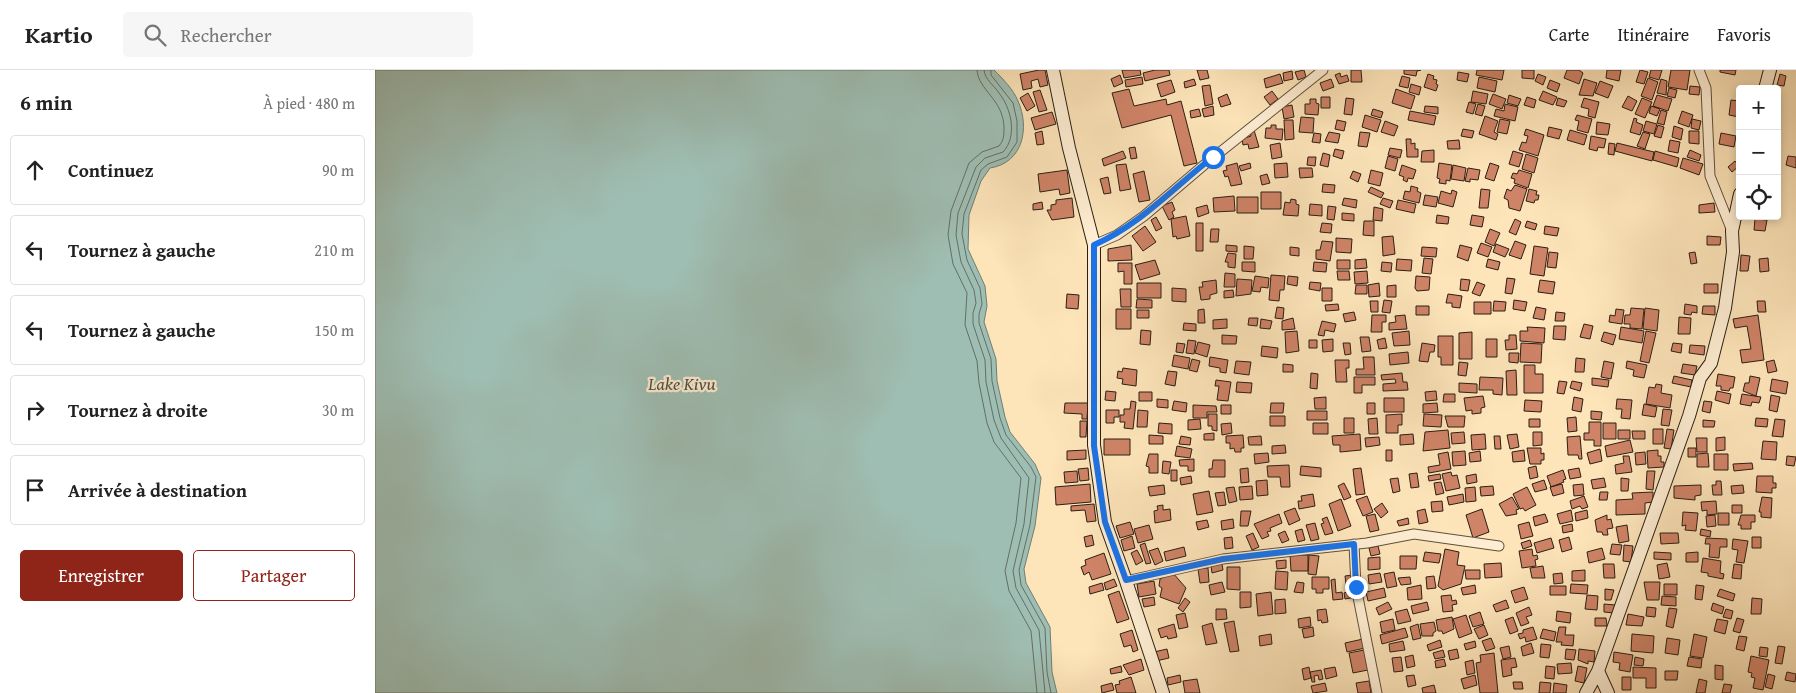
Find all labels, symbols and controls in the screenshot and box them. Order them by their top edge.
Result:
search box [123,12,473,57]
text: Kartio [25,17,93,52]
icon: search [141,21,169,49]
text: Rechercher [181,21,271,49]
text: Carte [1549,21,1589,48]
text: Itinéraire [1617,21,1689,48]
text: Favoris [1717,21,1771,48]
map controls [1736,85,1781,220]
button: + [1736,85,1781,130]
text: 6 min [20,87,72,118]
text: À pied · 480 m [263,91,355,115]
button: − [1736,130,1781,175]
route start [1202,146,1225,169]
icon: ahead [21,156,49,184]
text: Continuez [68,156,154,184]
text: 90 m [322,158,354,182]
button: locate [1736,175,1781,220]
icon: left [21,236,49,264]
text: Tournez à gauche [68,236,216,264]
text: 210 m [314,238,354,262]
icon: left [21,316,49,344]
text: Tournez à gauche [68,316,216,344]
text: 150 m [314,318,354,342]
water label: Lake Kivu [647,370,716,397]
icon: right [21,396,49,424]
text: Tournez à droite [68,396,208,424]
text: 30 m [322,398,354,422]
icon: arrive [21,476,49,504]
text: Arrivée à destination [68,476,247,504]
button: Enregistrer [20,550,183,601]
button: Partager [193,550,355,601]
route end [1345,576,1368,599]

